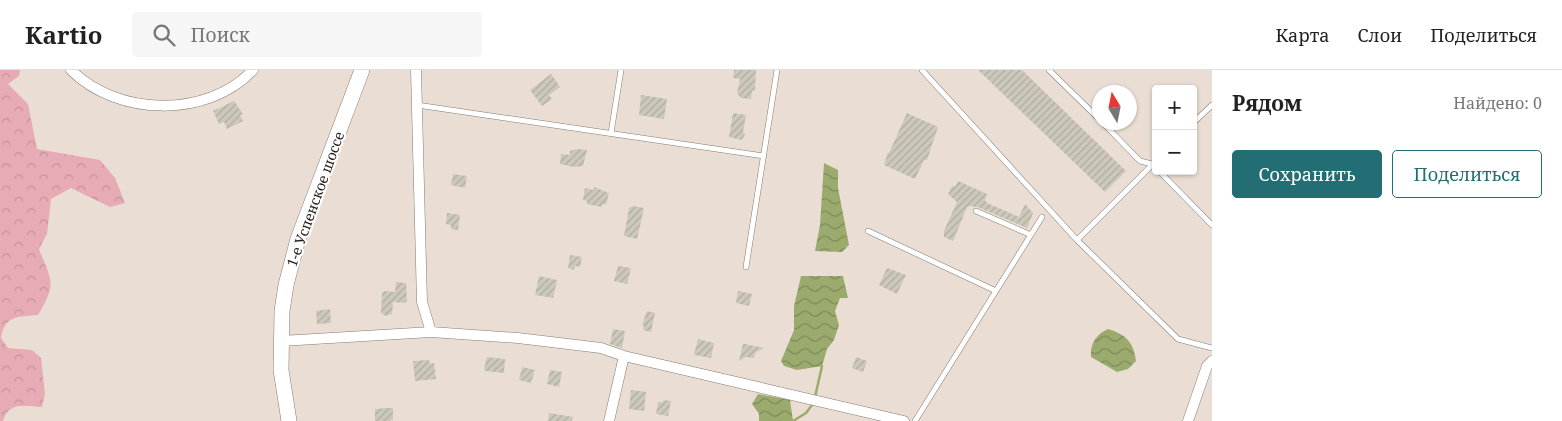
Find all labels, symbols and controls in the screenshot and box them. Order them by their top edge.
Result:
search box [132,12,482,57]
text: Kartio [25,18,102,51]
icon: search [150,21,178,49]
text: Поиск [190,22,250,48]
text: Карта [1275,23,1330,47]
text: Слои [1358,23,1402,47]
text: Поделиться [1430,23,1537,47]
north arrow [1092,85,1137,130]
map controls [1152,85,1197,175]
button: + [1152,85,1197,130]
text: Рядом [1232,89,1302,117]
text: Найдено: 0 [1453,92,1542,114]
street label: 1-е Успенское шоссе [282,129,348,269]
button: − [1152,130,1197,175]
button: Сохранить [1232,150,1382,198]
button: Поделиться [1392,150,1542,198]

